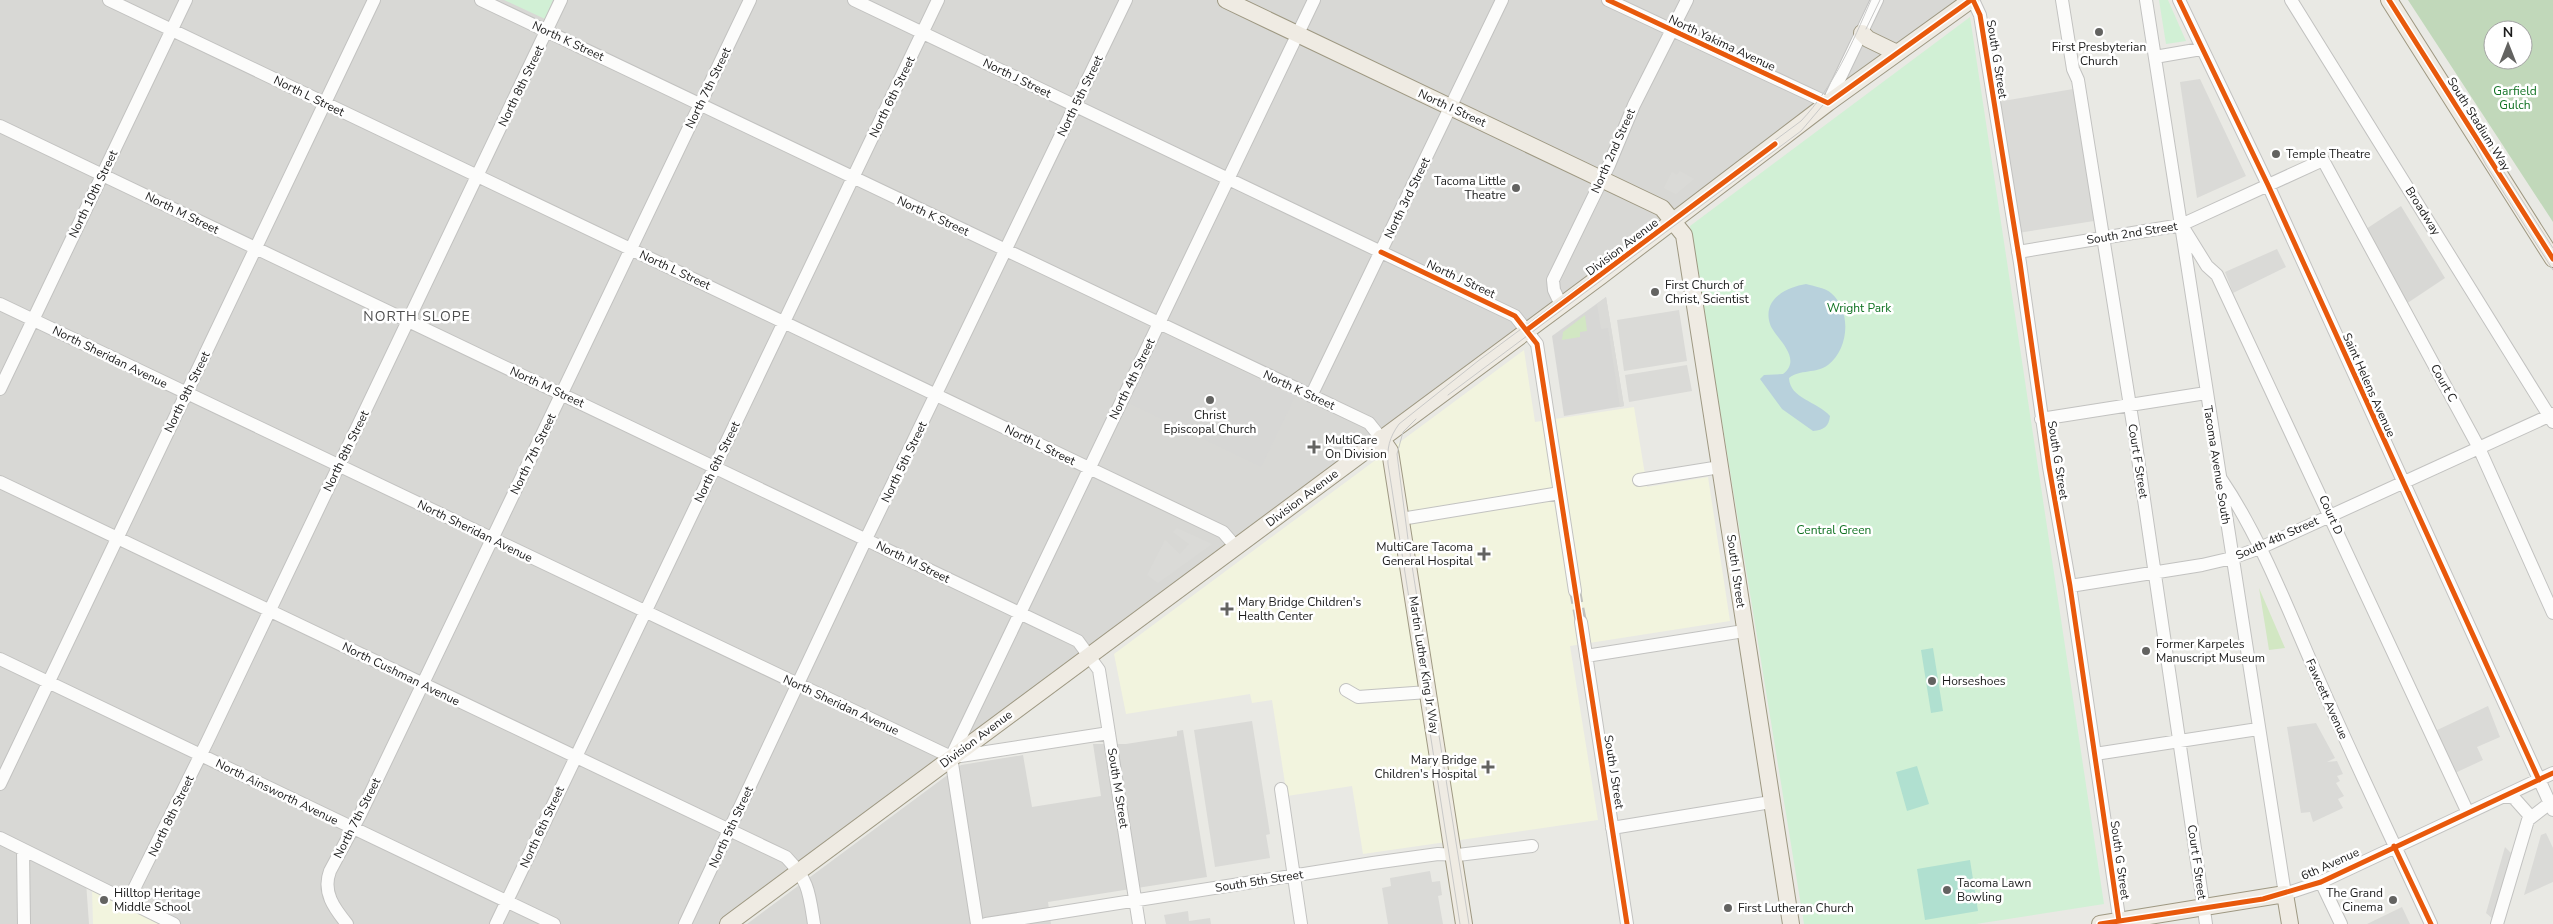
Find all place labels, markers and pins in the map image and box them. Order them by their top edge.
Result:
marker: First Presbyterian Church [2093,26,2105,38]
place label: First Presbyterian Church [2052,39,2146,69]
place label: Temple Theatre [2286,146,2371,162]
marker: Temple Theatre [2270,148,2282,160]
place label: Tacoma Little Theatre [1434,173,1506,203]
marker: Tacoma Little Theatre [1510,182,1522,194]
place label: First Church of Christ, Scientist [1665,277,1749,307]
marker: First Church of Christ, Scientist [1649,286,1661,298]
marker: Christ Episcopal Church [1204,394,1216,406]
place label: Christ Episcopal Church [1164,407,1256,437]
place label: MultiCare On Division [1325,432,1387,462]
marker: MultiCare On Division [1307,440,1321,454]
place label: MultiCare Tacoma General Hospital [1376,539,1473,569]
marker: MultiCare Tacoma General Hospital [1477,547,1491,561]
place label: Mary Bridge Children's Health Center [1238,594,1361,624]
marker: Mary Bridge Children's Health Center [1220,602,1234,616]
place label: Former Karpeles Manuscript Museum [2156,636,2265,666]
marker: Former Karpeles Manuscript Museum [2140,645,2152,657]
place label: Horseshoes [1942,673,2006,689]
marker: Horseshoes [1926,675,1938,687]
place label: Mary Bridge Children's Hospital [1374,752,1477,782]
marker: Mary Bridge Children's Hospital [1481,760,1495,774]
place label: Tacoma Lawn Bowling [1957,875,2031,905]
marker: Tacoma Lawn Bowling [1941,884,1953,896]
place label: Hilltop Heritage Middle School [114,885,200,915]
place label: The Grand Cinema [2326,885,2383,915]
marker: Hilltop Heritage Middle School [98,894,110,906]
marker: The Grand Cinema [2387,894,2399,906]
place label: First Lutheran Church [1738,900,1854,916]
marker: First Lutheran Church [1722,902,1734,914]

